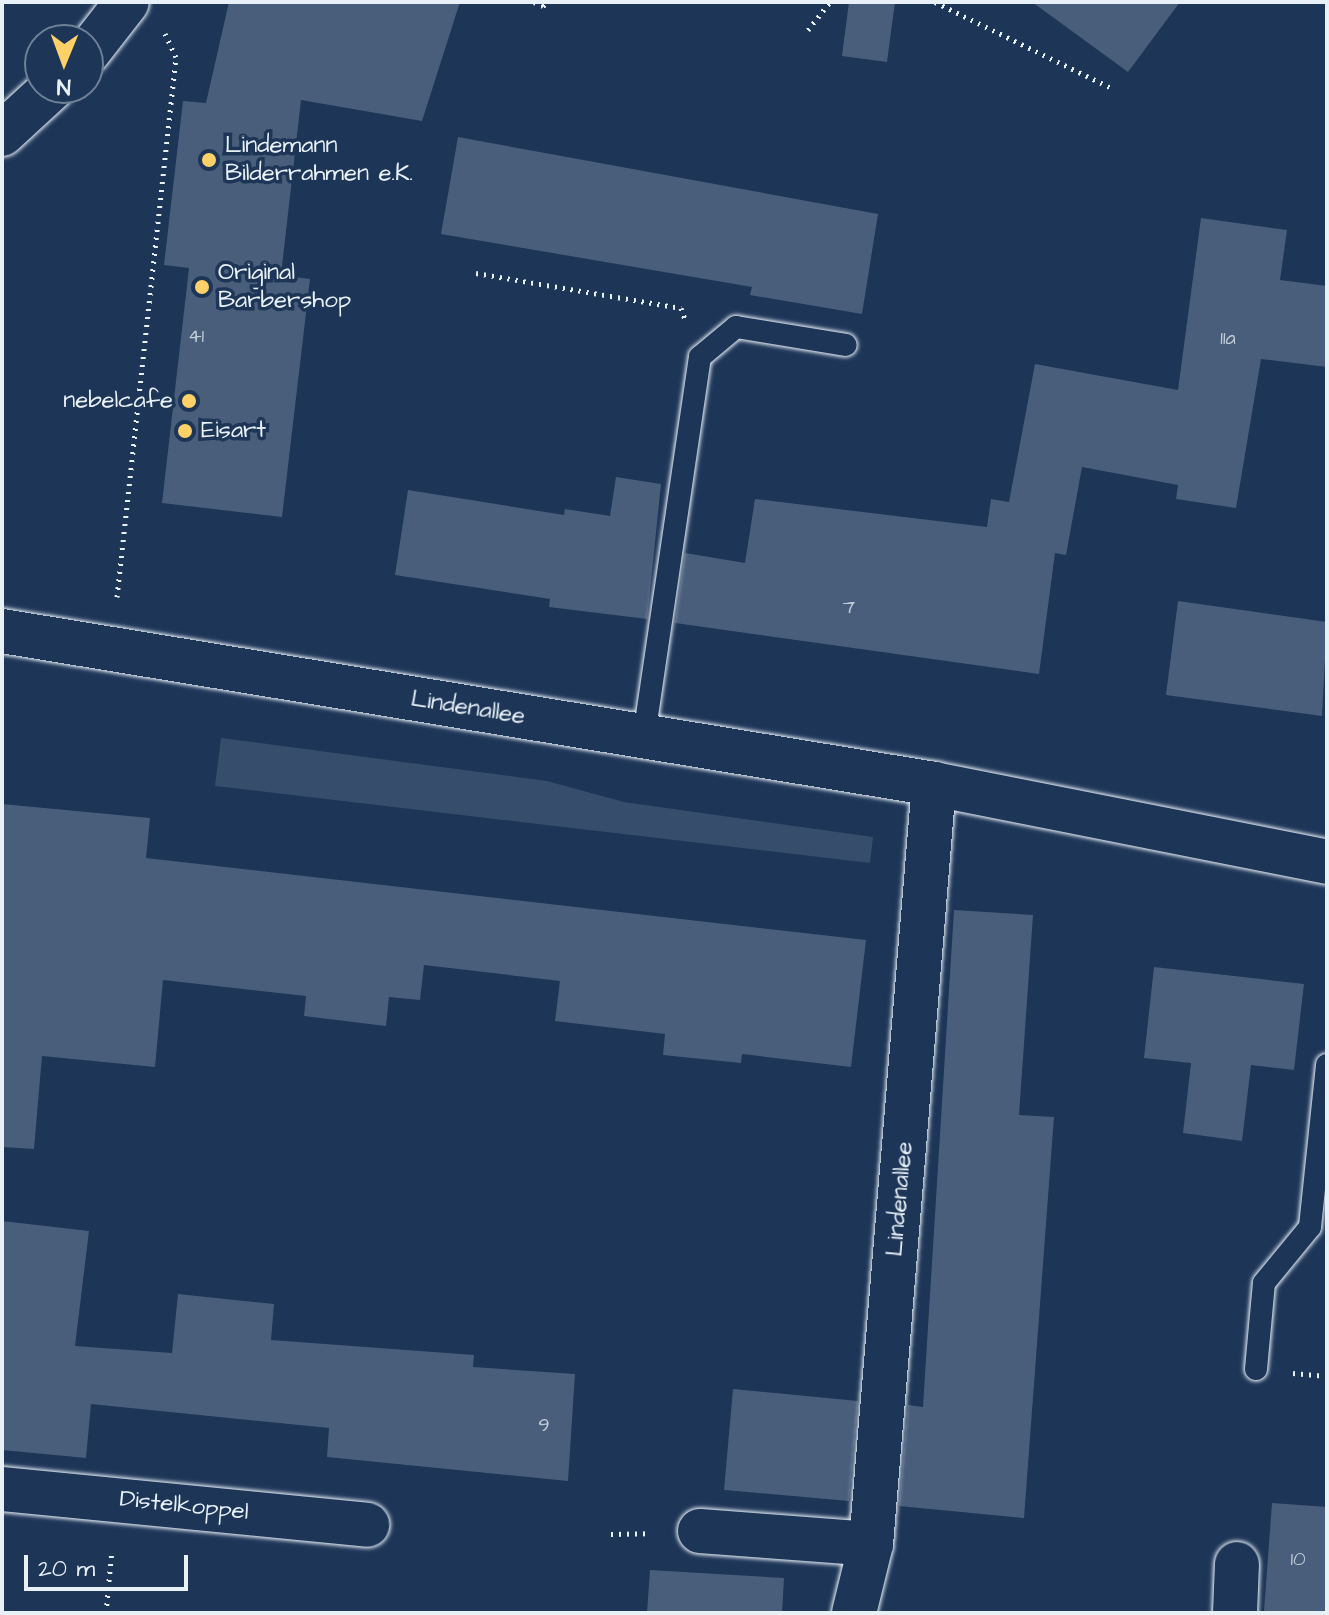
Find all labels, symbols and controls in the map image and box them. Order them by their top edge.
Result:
north arrow [24,24,104,104]
text: N [56,71,71,102]
place label: Lindemann Bilderrahmen e.K. [225,132,413,188]
marker: Lindemann Bilderrahmen e.K. [200,151,218,169]
place label: Original Barbershop [218,259,351,315]
marker: Original Barbershop [193,278,211,296]
house number: 41 [188,324,204,348]
house number: 11a [1220,326,1236,350]
place label: nebelcafe [63,387,173,415]
marker: nebelcafe [180,392,198,410]
place label: Eisart [201,417,266,445]
marker: Eisart [176,422,194,440]
house number: 7 [843,595,855,619]
street label: Lindenallee [409,685,527,731]
street label: Lindenallee [881,1140,919,1258]
house number: 9 [538,1413,550,1437]
street label: Distelkoppel [118,1485,250,1527]
scale bar [28,1539,192,1589]
house number: 10 [1290,1547,1306,1571]
text: 20 m [38,1552,95,1586]

